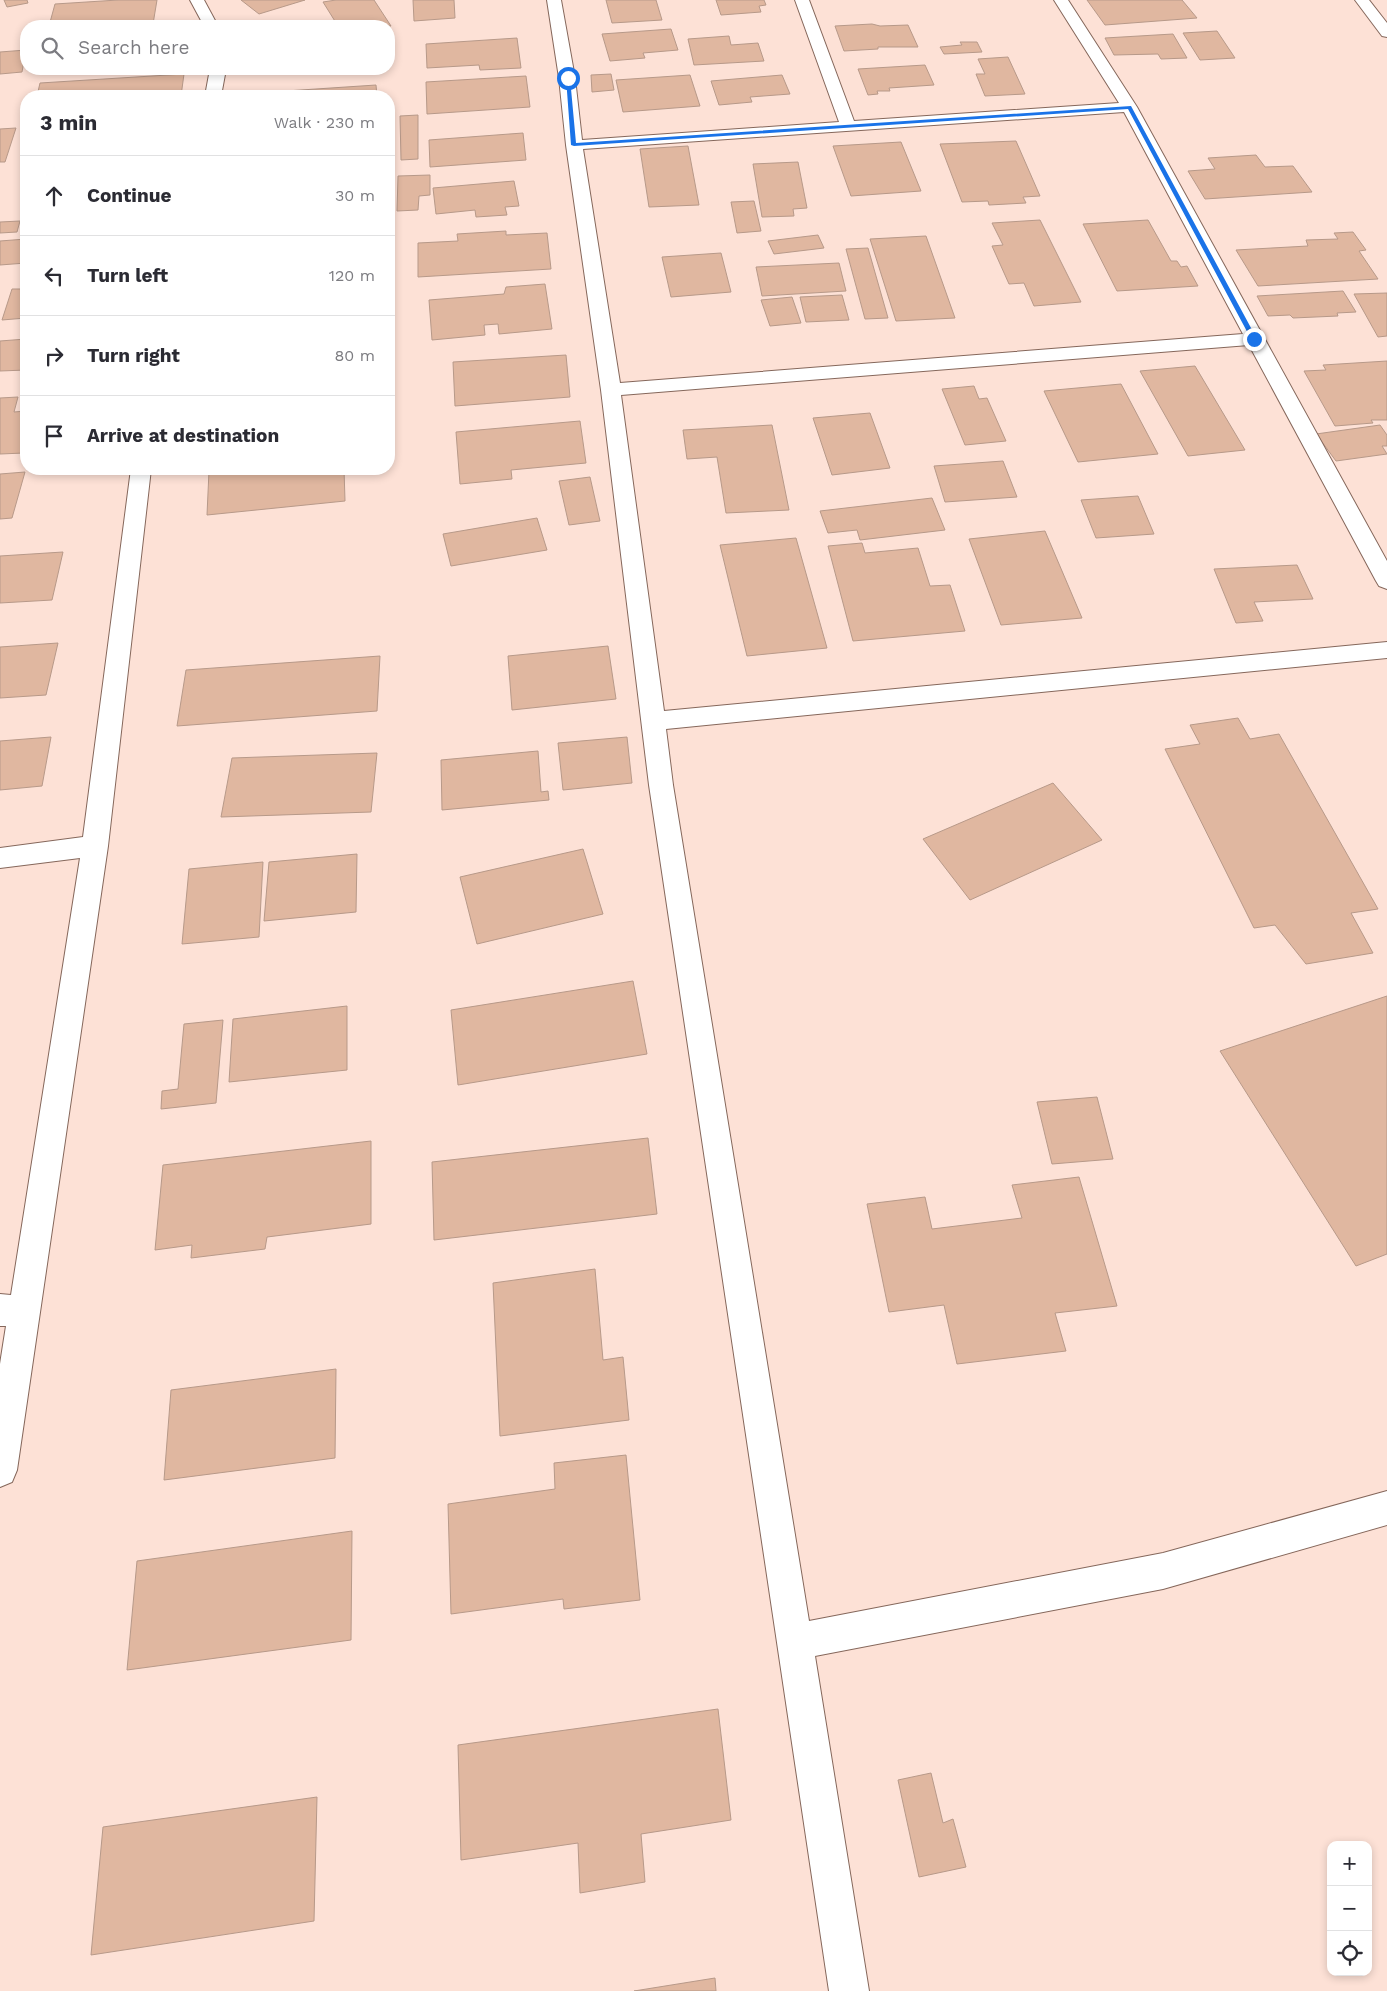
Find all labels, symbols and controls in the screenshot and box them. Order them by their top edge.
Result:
search box [20,20,395,75]
icon: search [38,34,66,62]
text: Search here [78,36,189,59]
route start [557,67,580,90]
text: 3 min [40,110,97,135]
text: Walk · 230 m [274,113,375,132]
icon: ahead [40,182,68,210]
text: Continue [87,184,171,207]
text: 30 m [335,186,375,205]
icon: left [40,262,68,290]
text: Turn left [87,264,168,287]
text: 120 m [329,266,375,285]
route end [1243,328,1266,351]
icon: right [40,342,68,370]
text: Turn right [87,344,180,367]
text: 80 m [334,346,375,365]
icon: arrive [40,422,68,450]
text: Arrive at destination [87,424,279,447]
map controls [1327,1841,1372,1976]
button: + [1327,1841,1372,1886]
button: − [1327,1886,1372,1931]
button: locate [1327,1931,1372,1976]

